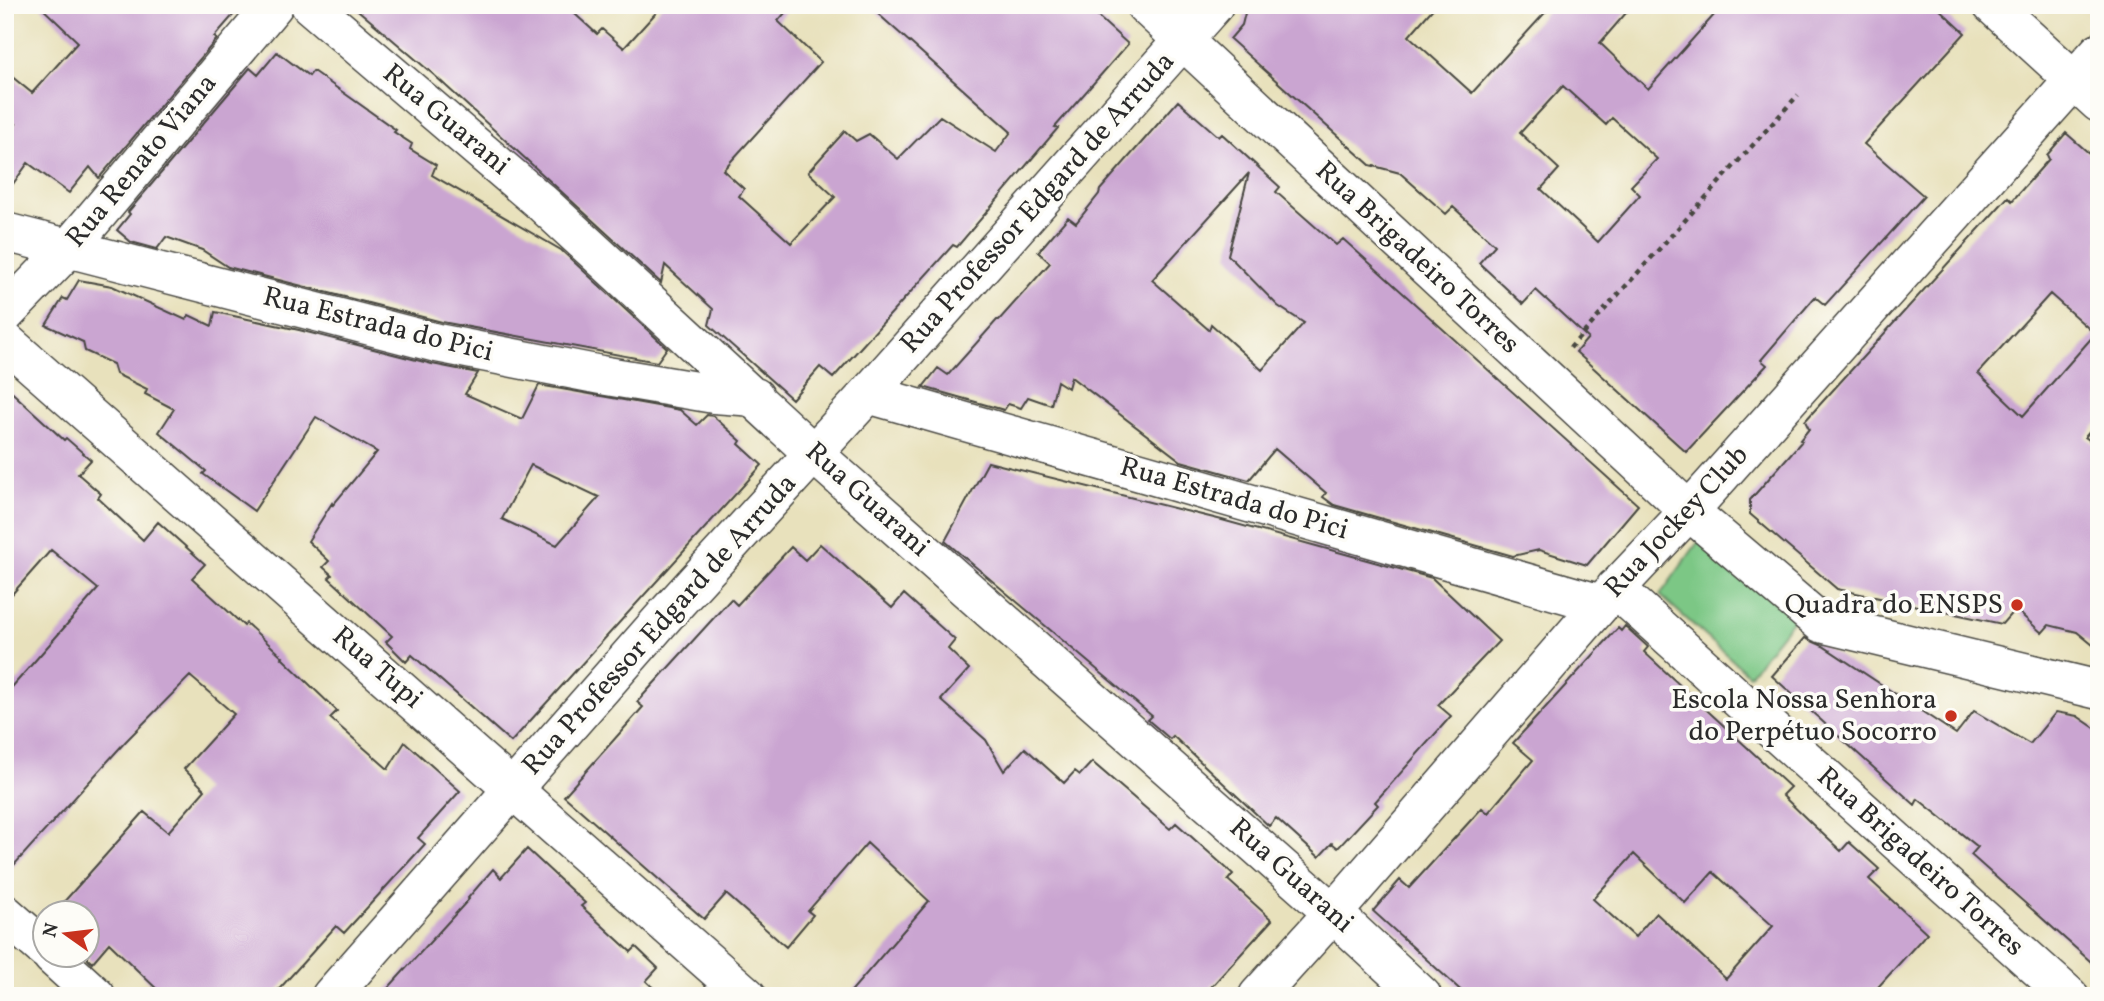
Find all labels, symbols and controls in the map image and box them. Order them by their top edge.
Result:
street label: Rua Professor Edgard de Arruda [892,44,1184,362]
street label: Rua Guarani [374,55,518,185]
street label: Rua Renato Viana [57,65,227,257]
street label: Rua Brigadeiro Torres [1306,153,1528,363]
street label: Rua Estrada do Pici [259,278,497,372]
street label: Rua Guarani [796,433,938,567]
street label: Rua Jockey Club [1596,437,1758,607]
street label: Rua Estrada do Pici [1115,448,1353,550]
street label: Rua Professor Edgard de Arruda [514,466,806,784]
place label: Quadra do ENSPS [1785,586,2003,625]
marker: Quadra do ENSPS [2009,597,2025,613]
street label: Rua Tupi [323,618,431,718]
place label: Escola Nossa Senhora do Perpétuo Socorro [1671,681,1937,752]
marker: Escola Nossa Senhora do Perpétuo Socorro [1943,708,1959,724]
street label: Rua Brigadeiro Torres [1808,758,2032,966]
street label: Rua Guarani [1220,809,1362,943]
north arrow [32,900,102,970]
text: N [37,920,66,940]

